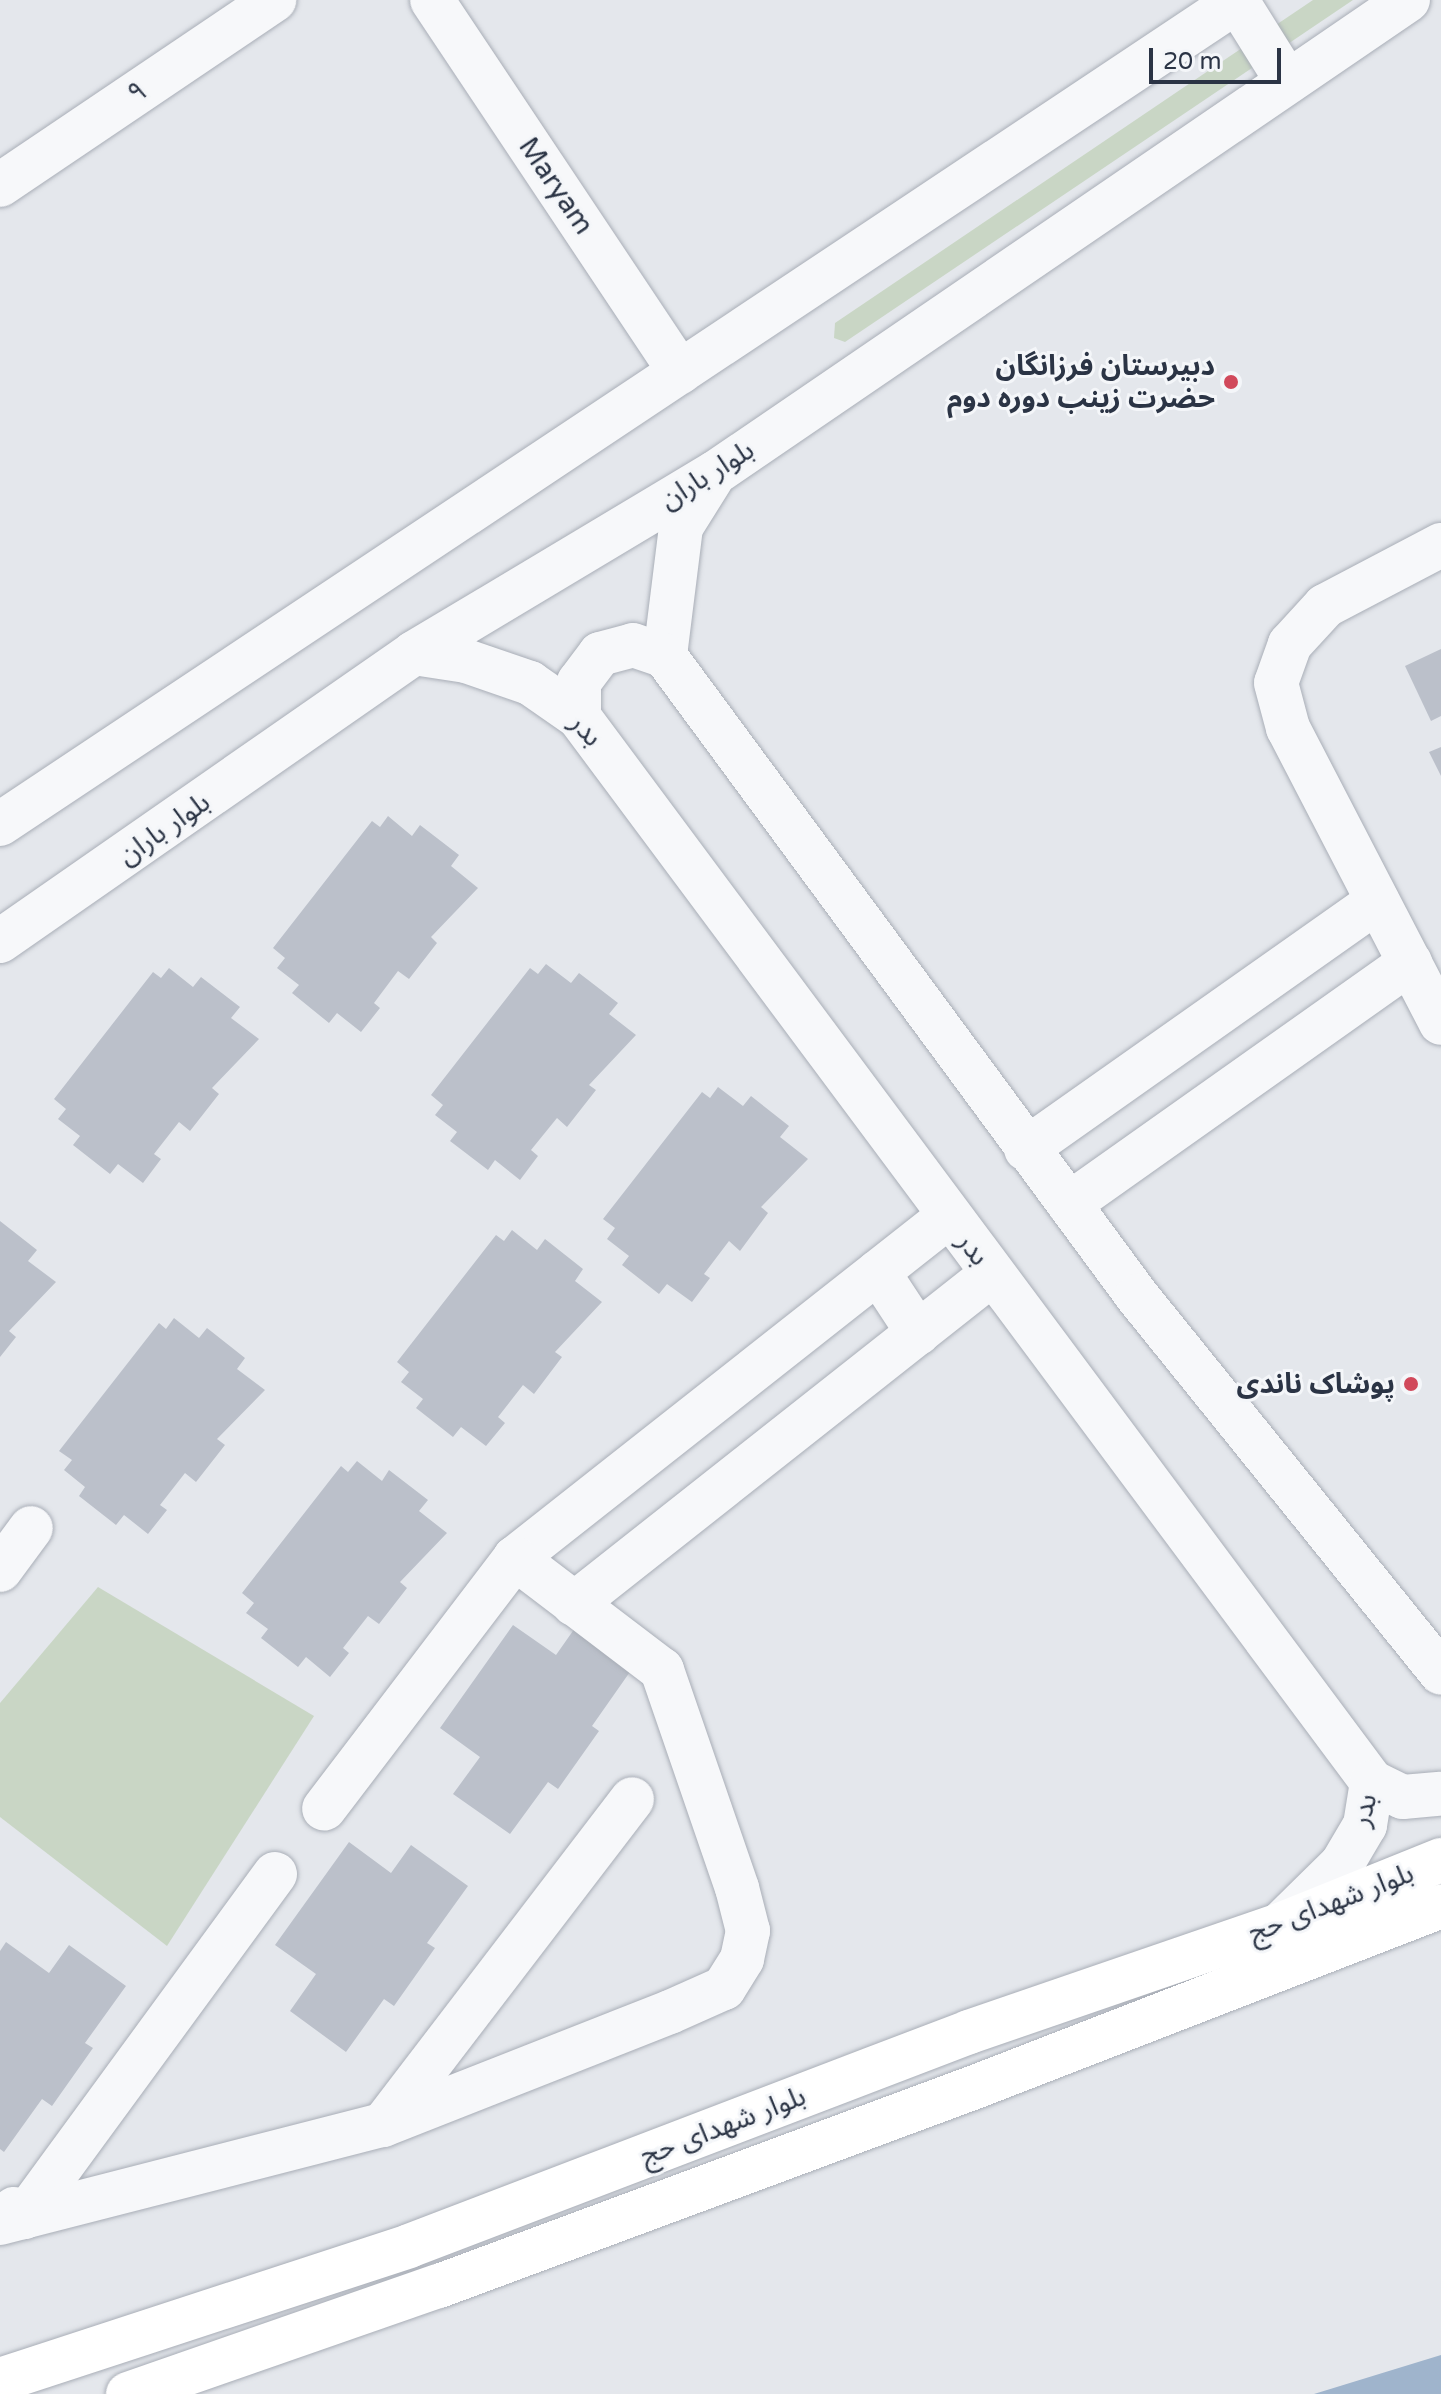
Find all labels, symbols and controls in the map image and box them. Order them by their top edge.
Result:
scale bar [1153,32,1285,82]
text: 20 m [1163,47,1221,76]
street label: ۹ [121,74,153,110]
street label: Maryam [511,131,601,241]
place label: دبیرستان فرزانگان حضرت زینب دوره دوم [947,349,1215,415]
marker: دبیرستان فرزانگان حضرت زینب دوره دوم [1222,373,1240,391]
street label: بلوار باران [654,433,760,517]
street label: بدر [563,707,609,753]
street label: بلوار باران [112,785,216,873]
street label: بدر [950,1226,996,1272]
place label: پوشاک ناندی [1236,1367,1395,1401]
marker: پوشاک ناندی [1402,1375,1420,1393]
street label: بدر [1344,1790,1384,1830]
street label: بلوار شهدای حج [1244,1856,1418,1950]
street label: بلوار شهدای حج [636,2079,810,2173]

